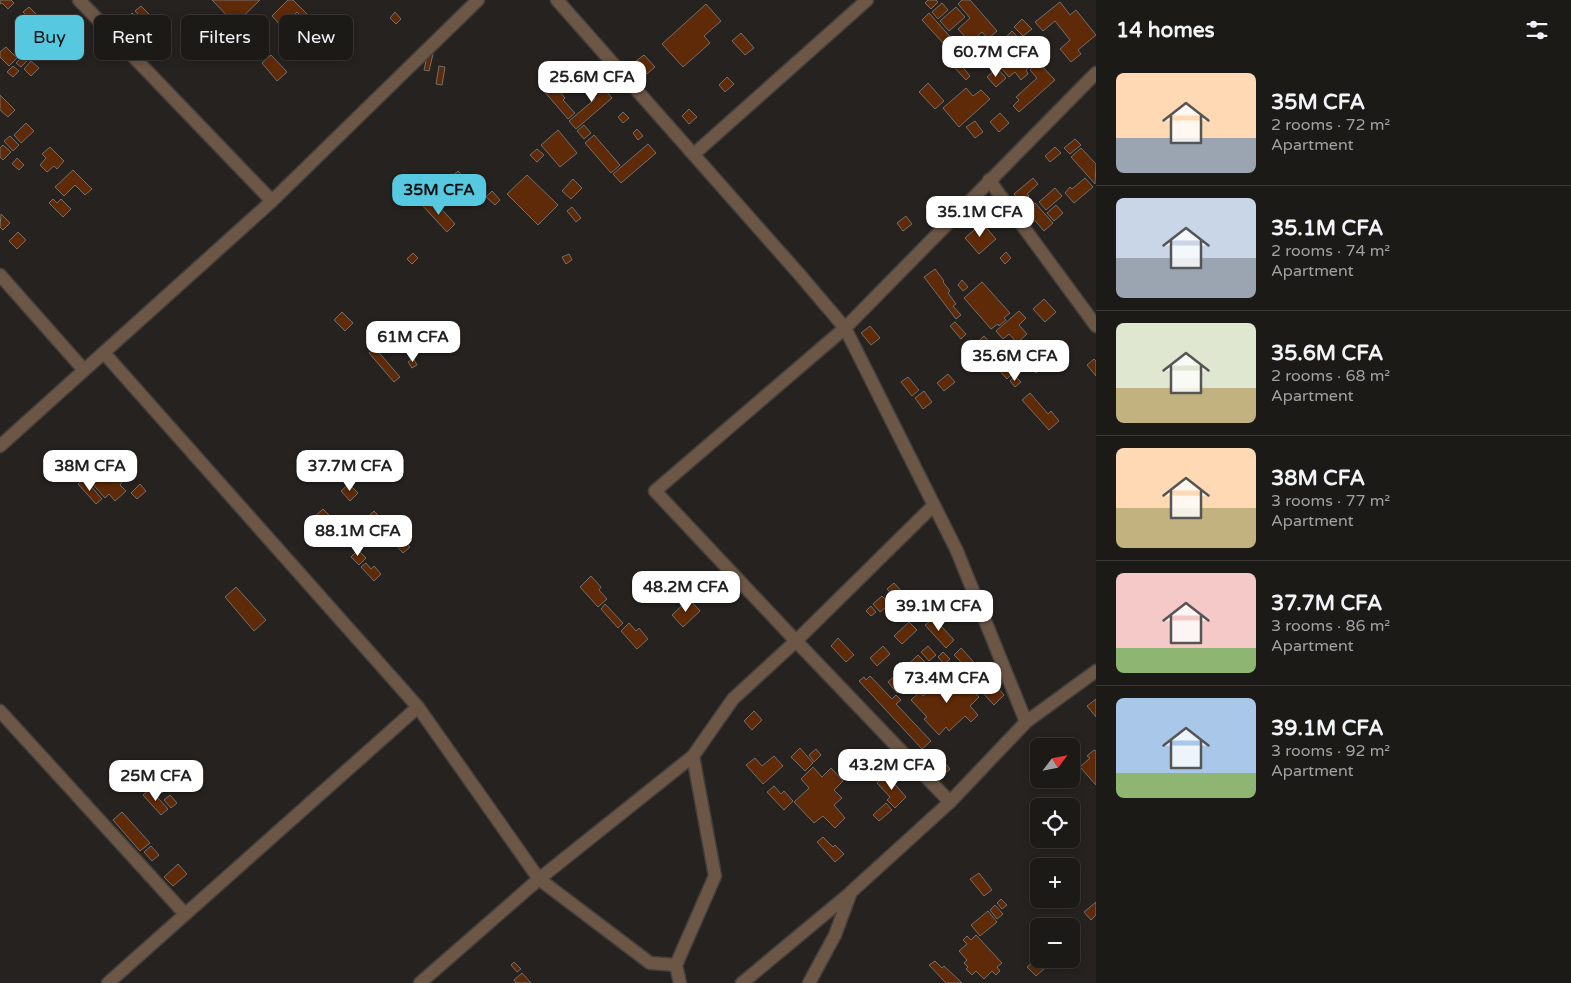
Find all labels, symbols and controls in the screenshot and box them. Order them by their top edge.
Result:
chip: Buy [15,15,84,60]
chip: Rent [94,15,171,60]
chip: Filters [181,15,269,60]
chip: New [279,15,353,60]
icon: filters [1523,16,1551,44]
text: 14 homes [1116,18,1215,43]
pin: 60.7M CFA [939,36,1053,78]
text: 60.7M CFA [953,42,1039,62]
pin: 25.6M CFA [535,61,649,103]
text: 25.6M CFA [549,67,635,87]
text: 35M CFA [1271,90,1365,115]
icon: home [1156,93,1216,153]
text: 2 rooms · 72 m² [1271,115,1390,135]
text: Apartment [1271,135,1354,155]
pin: 35M CFA [393,174,485,216]
text: 35M CFA [403,180,475,200]
pin: 35.1M CFA [923,196,1037,238]
text: 35.1M CFA [937,202,1023,222]
text: 35.1M CFA [1271,216,1384,241]
icon: home [1156,218,1216,278]
text: 2 rooms · 74 m² [1271,241,1390,261]
text: Apartment [1271,261,1354,281]
pin: 61M CFA [367,320,459,363]
text: 61M CFA [377,327,449,347]
pin: 35.6M CFA [958,340,1072,382]
text: 35.6M CFA [1271,341,1384,366]
icon: home [1156,343,1216,403]
text: 35.6M CFA [972,346,1058,366]
text: 2 rooms · 68 m² [1271,366,1390,386]
text: Apartment [1271,386,1354,406]
pin: 38M CFA [44,450,136,492]
pin: 37.7M CFA [293,450,407,492]
text: 38M CFA [54,456,126,476]
text: 37.7M CFA [308,456,392,476]
text: 38M CFA [1271,466,1365,491]
icon: home [1156,468,1216,528]
text: 3 rooms · 77 m² [1271,491,1390,511]
text: Apartment [1271,511,1354,531]
pin: 88.1M CFA [301,514,415,557]
text: 88.1M CFA [315,521,401,541]
pin: 48.2M CFA [629,570,743,613]
text: 48.2M CFA [643,577,729,597]
pin: 39.1M CFA [882,590,996,632]
text: 37.7M CFA [1271,591,1382,616]
icon: home [1156,593,1216,653]
text: 39.1M CFA [896,596,982,616]
text: 3 rooms · 86 m² [1271,616,1390,636]
text: Apartment [1271,636,1354,656]
pin: 73.4M CFA [890,662,1004,704]
text: 73.4M CFA [904,668,990,688]
text: 39.1M CFA [1271,716,1384,741]
icon: home [1156,718,1216,778]
north arrow [1030,738,1080,788]
map controls [1030,738,1080,968]
text: 3 rooms · 92 m² [1271,741,1390,761]
pin: 43.2M CFA [835,748,949,791]
text: 43.2M CFA [849,755,935,775]
pin: 25M CFA [110,760,202,802]
text: Apartment [1271,761,1354,781]
text: 25M CFA [120,766,192,786]
button: locate [1030,798,1080,848]
button: + [1030,858,1080,908]
button: − [1030,918,1080,968]

